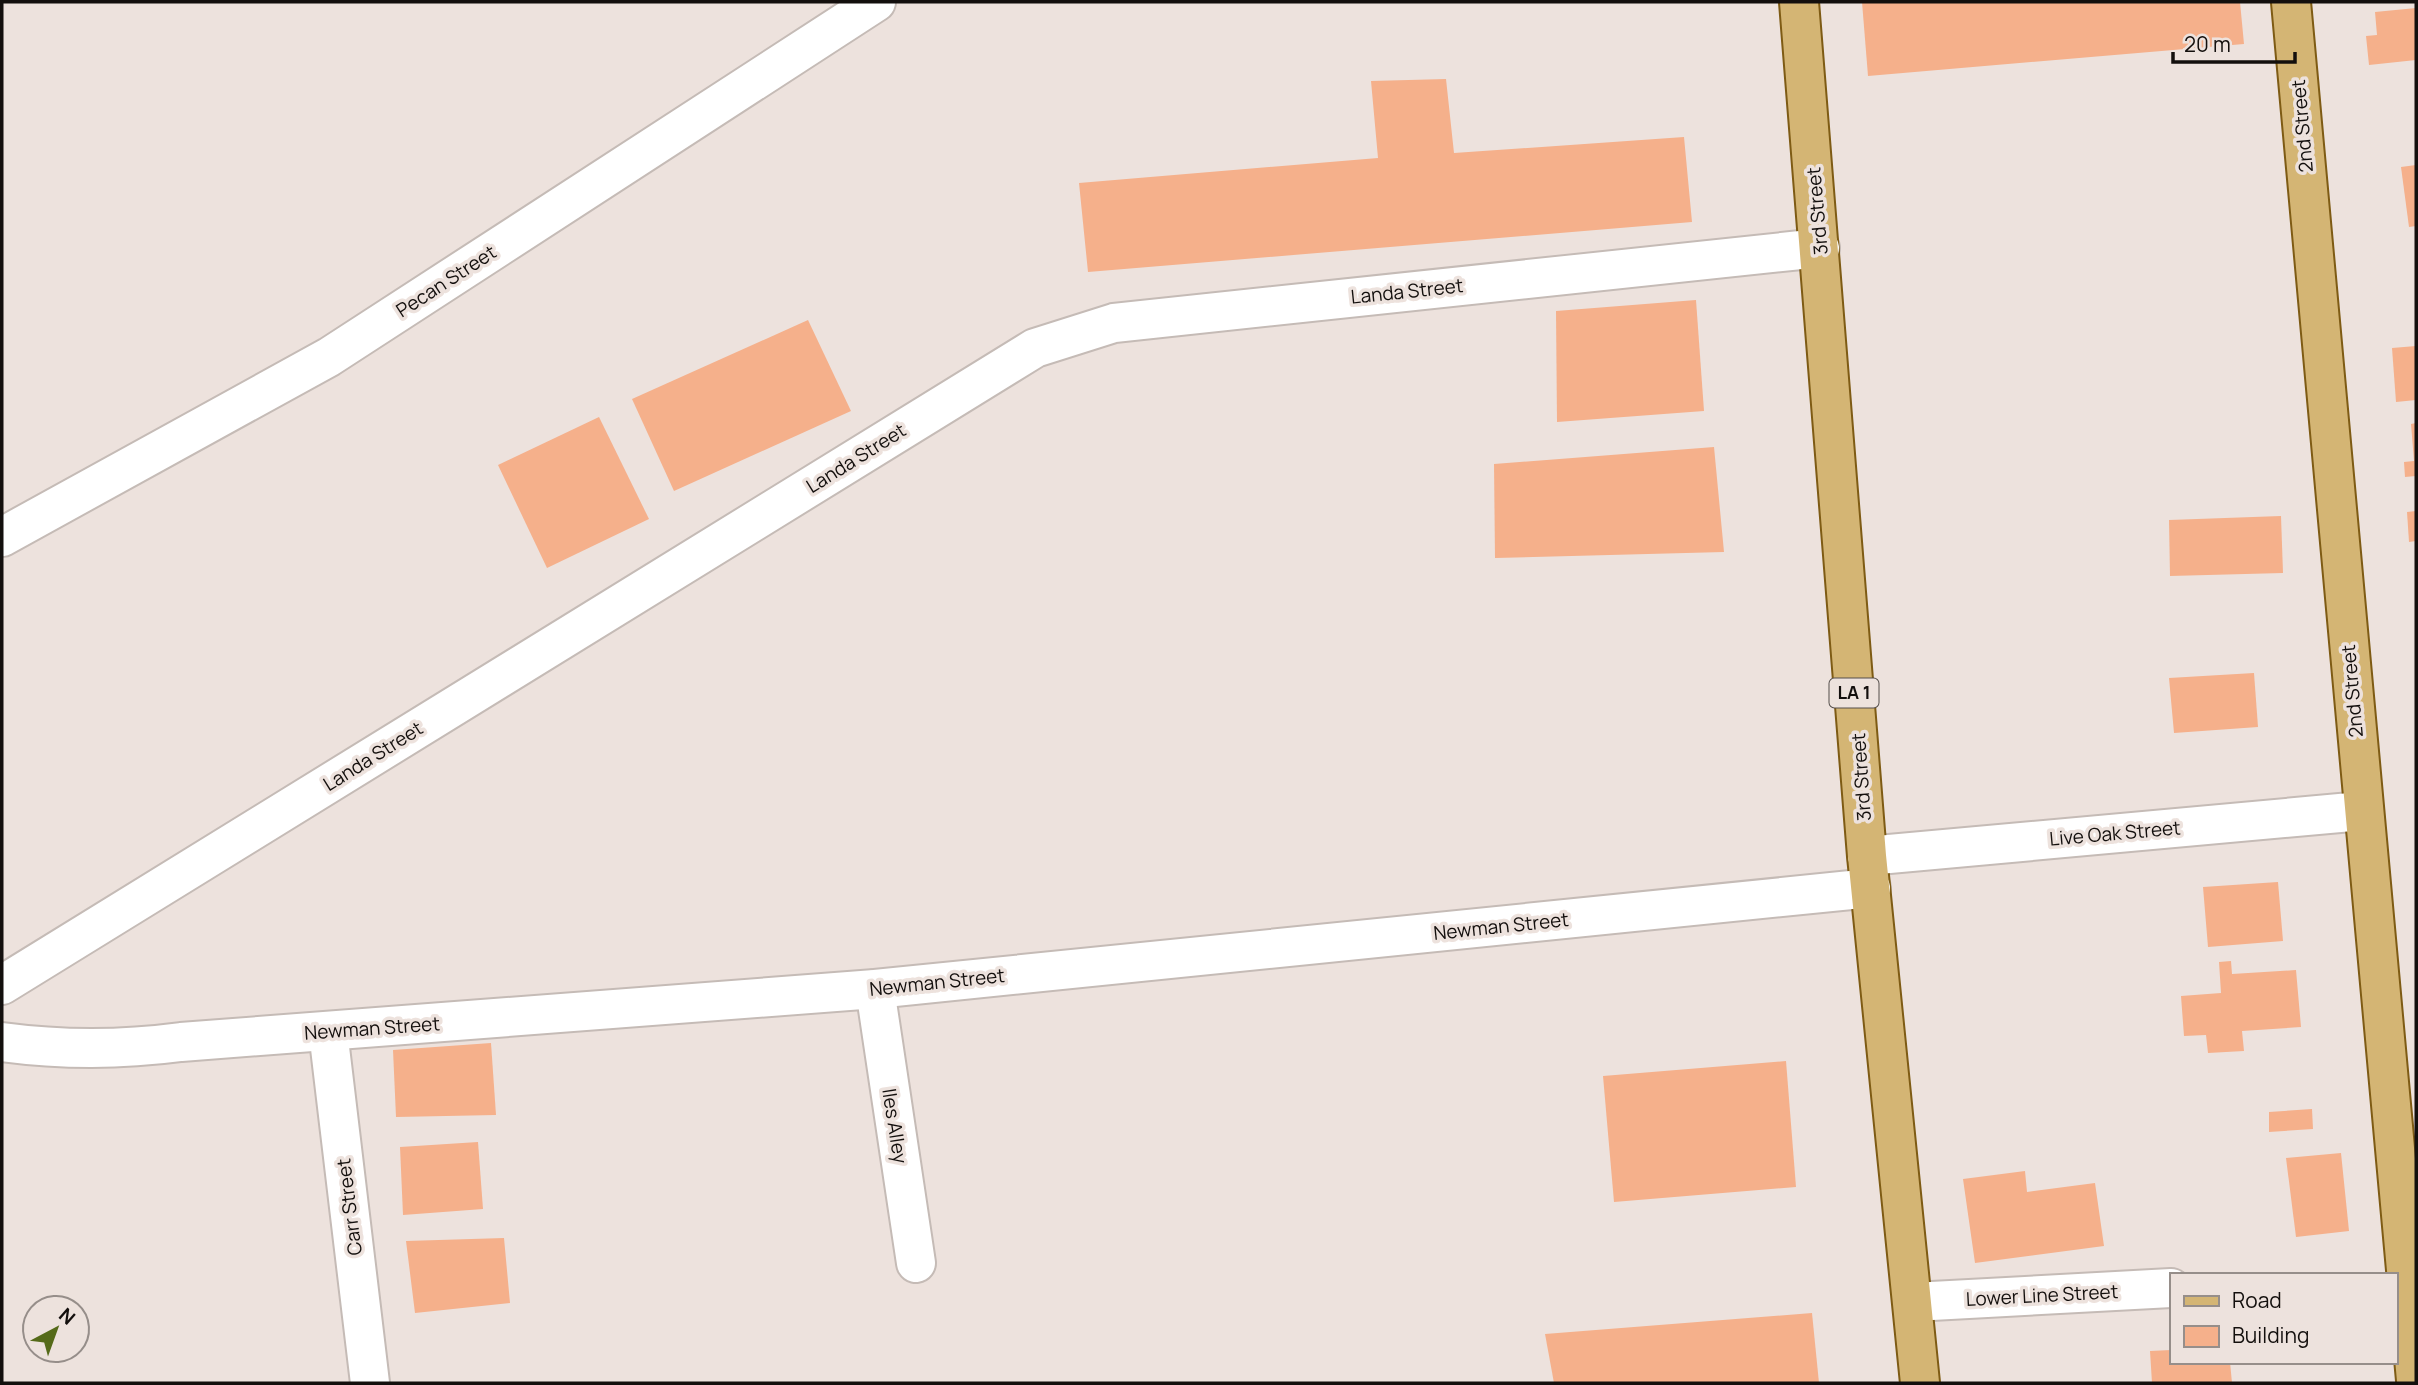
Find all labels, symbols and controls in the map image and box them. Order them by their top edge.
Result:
scale bar [2173,21,2296,65]
text: 20 m [2184,30,2231,58]
street label: 2nd Street [2285,79,2319,173]
street label: 3rd Street [1800,166,1834,256]
street label: Pecan Street [391,239,501,323]
street label: Landa Street [1349,272,1465,310]
street label: Landa Street [801,417,911,499]
street label: 2nd Street [2335,644,2369,738]
road number: LA 1 [1829,678,1878,708]
street label: Landa Street [318,715,428,797]
street label: 3rd Street [1845,732,1877,822]
street label: Live Oak Street [2048,814,2182,852]
street label: Newman Street [1432,906,1570,946]
street label: Newman Street [868,962,1006,1002]
street label: Newman Street [303,1010,441,1046]
street label: Iles Alley [876,1087,914,1165]
street label: Carr Street [330,1157,368,1257]
legend [2170,1273,2397,1364]
street label: Lower Line Street [1965,1278,2119,1312]
text: Road [2232,1286,2282,1314]
north arrow [21,1294,91,1364]
text: N [53,1302,81,1330]
text: Building [2232,1321,2309,1349]

